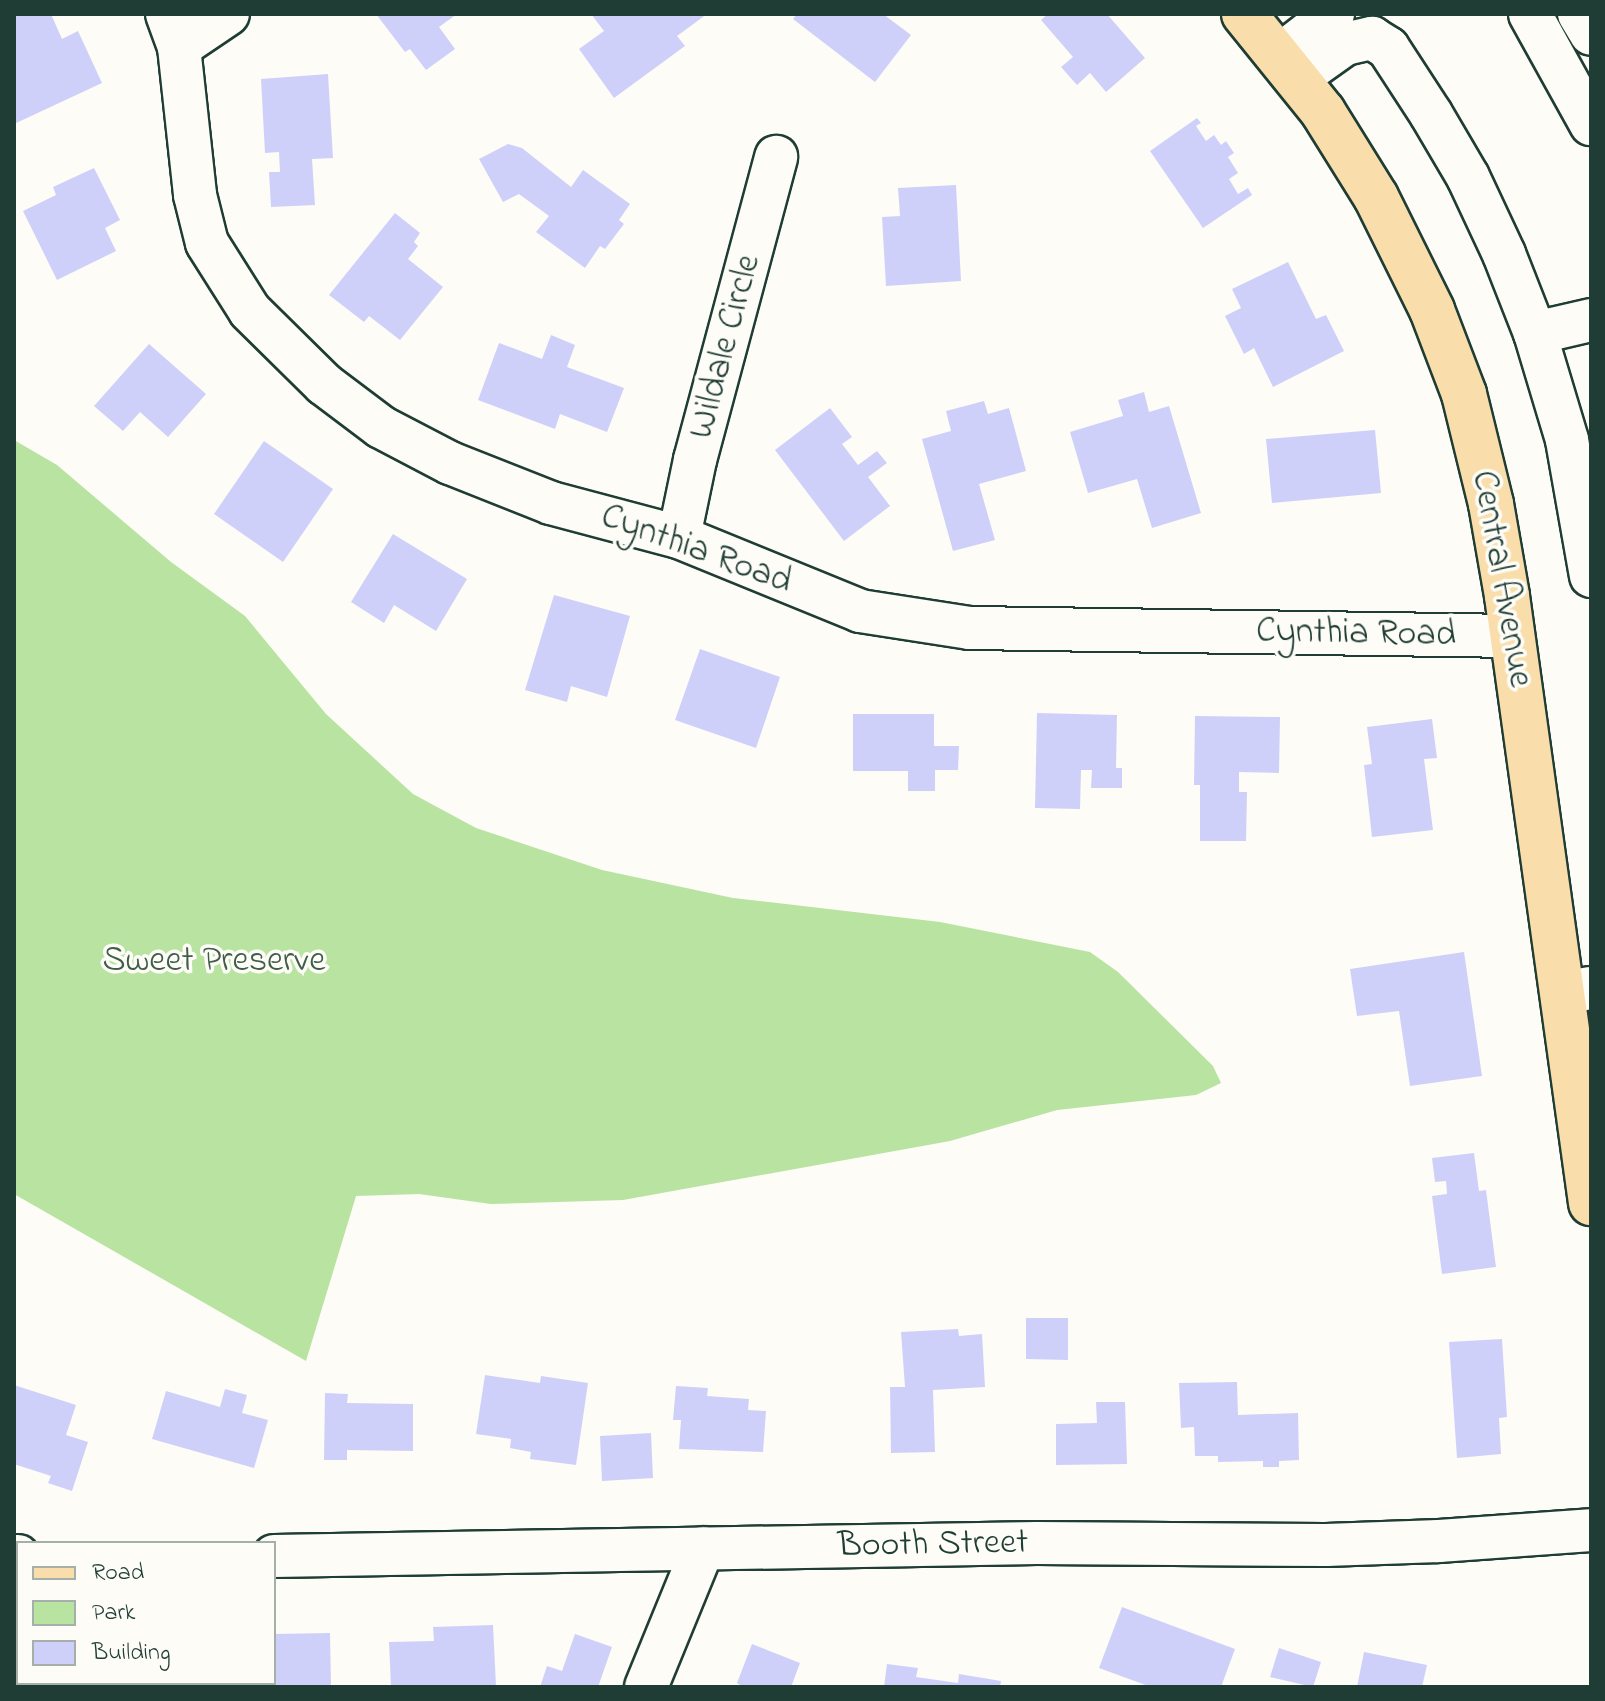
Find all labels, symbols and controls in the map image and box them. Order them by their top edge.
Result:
street label: Wildale Circle [681,250,771,444]
street label: Central Avenue [1461,467,1541,691]
street label: Cynthia Road [595,496,797,604]
street label: Cynthia Road [1256,611,1456,657]
park label: Sweet Preserve [103,940,325,984]
street label: Booth Street [837,1522,1029,1568]
legend [16,1541,276,1685]
text: Road [92,1556,144,1591]
text: Park [92,1596,135,1631]
text: Building [92,1636,171,1671]

